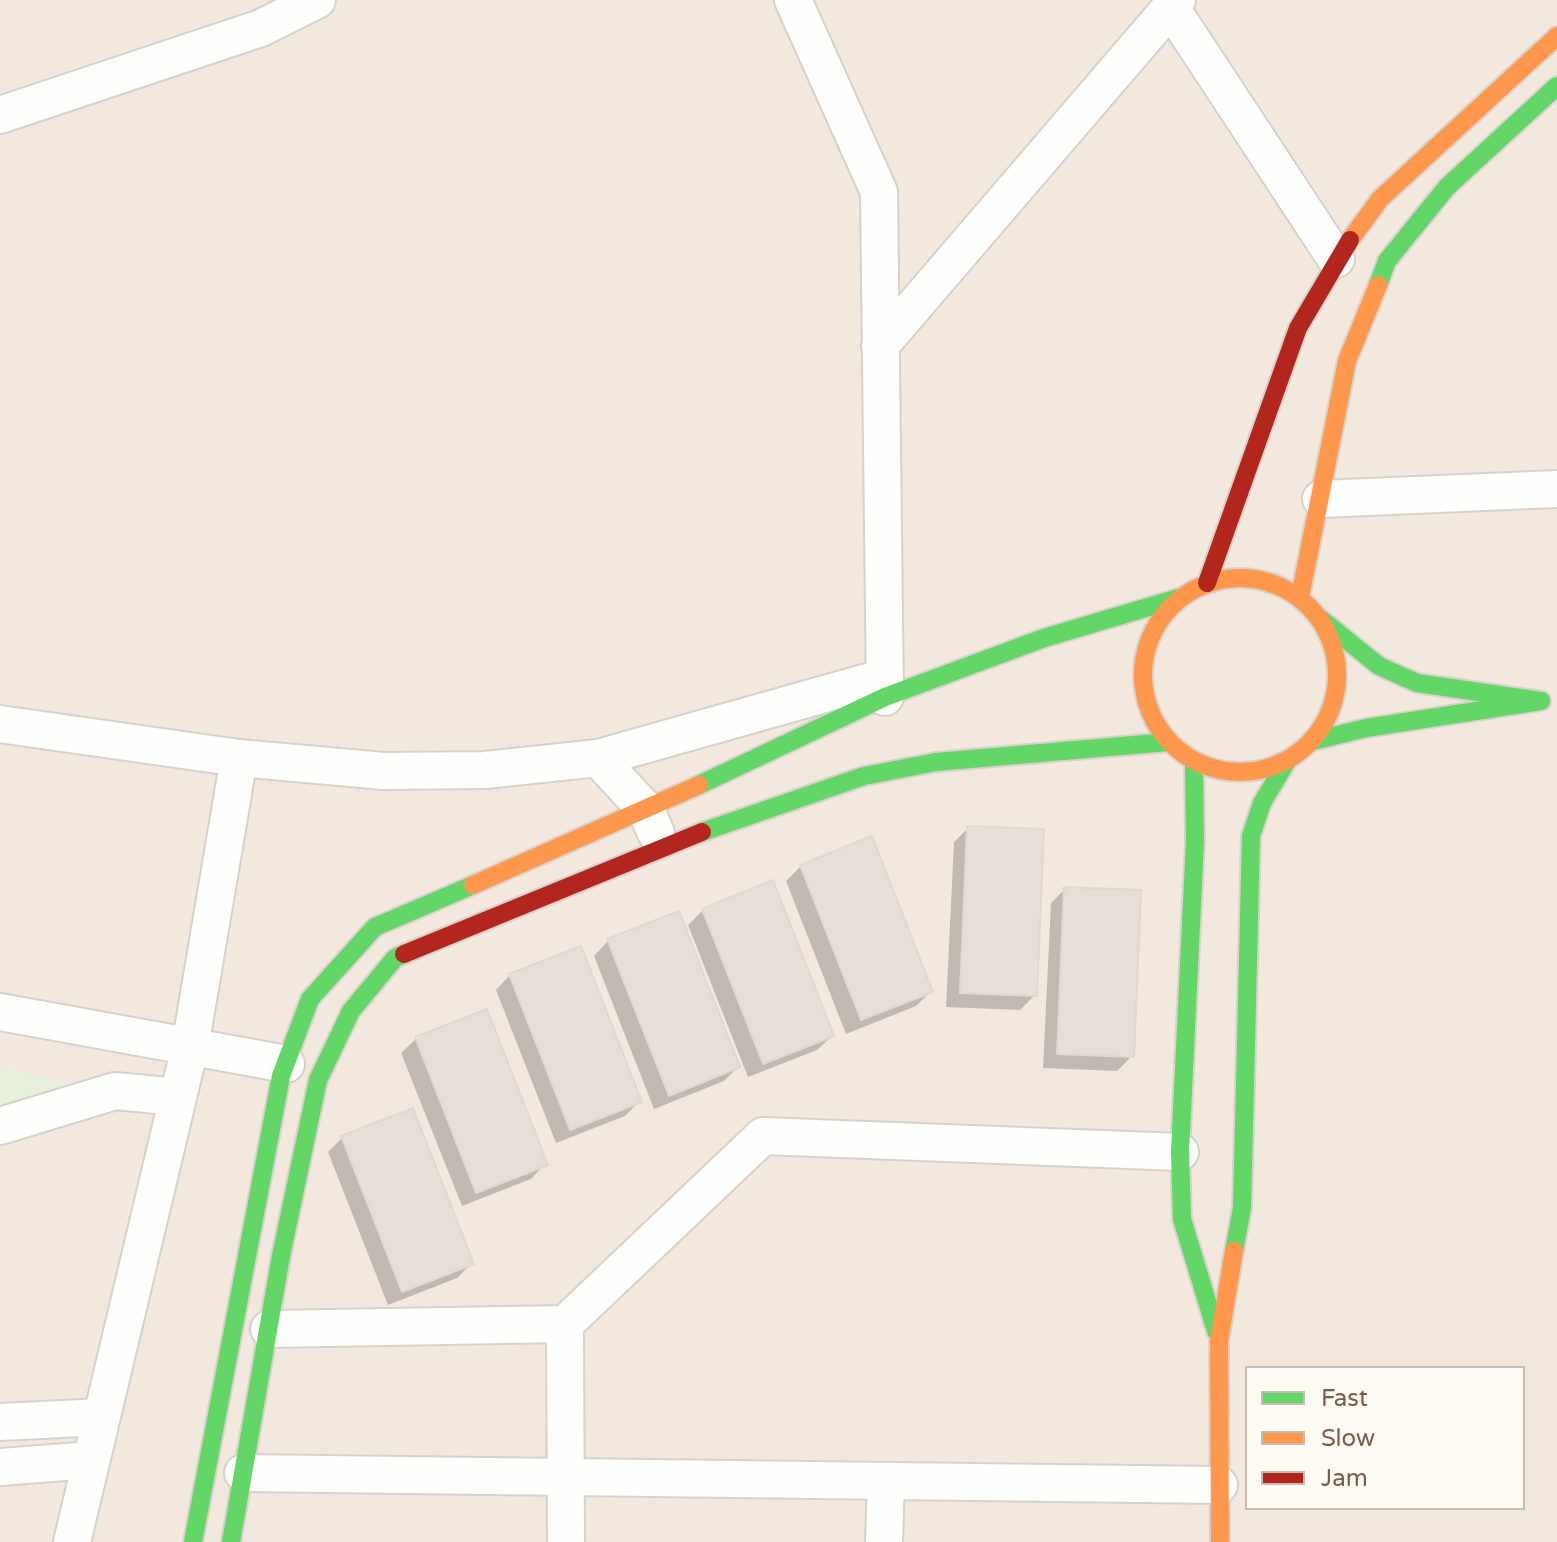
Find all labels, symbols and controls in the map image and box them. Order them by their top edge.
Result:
legend [1245,1366,1525,1510]
text: Fast [1321,1384,1368,1413]
text: Slow [1321,1424,1375,1453]
text: Jam [1321,1464,1368,1493]

